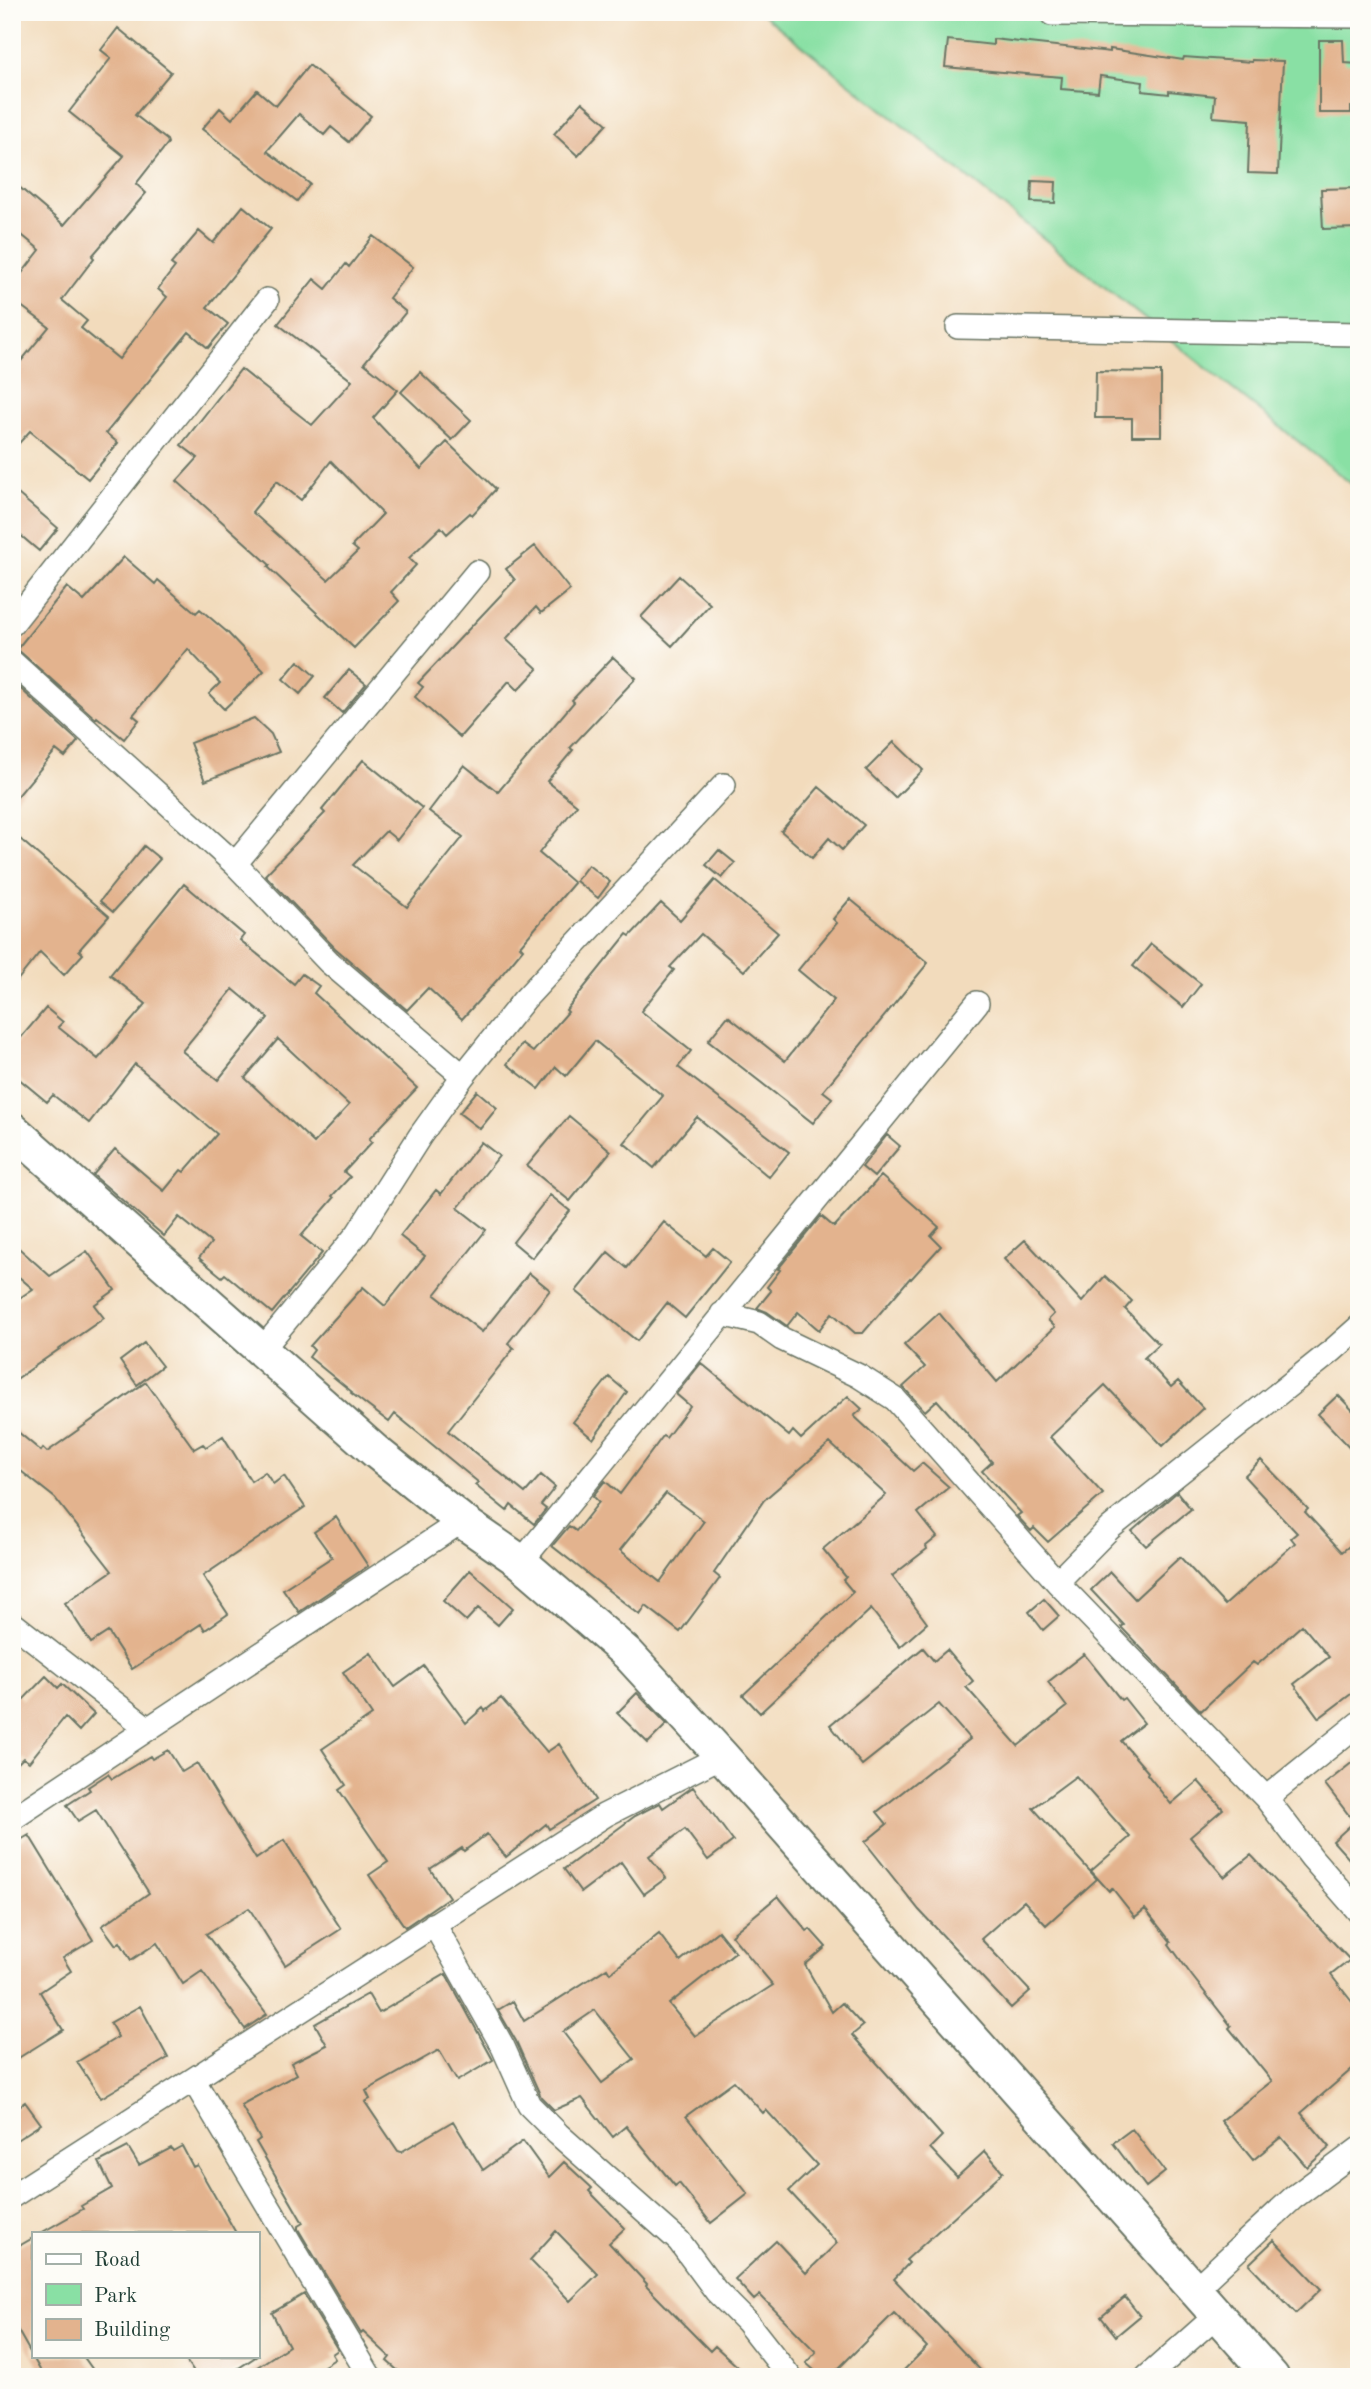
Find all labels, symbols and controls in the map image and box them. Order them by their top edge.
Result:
legend [32,2232,259,2358]
text: Road [94,2250,141,2271]
text: Park [94,2286,137,2307]
text: Building [94,2320,171,2341]

